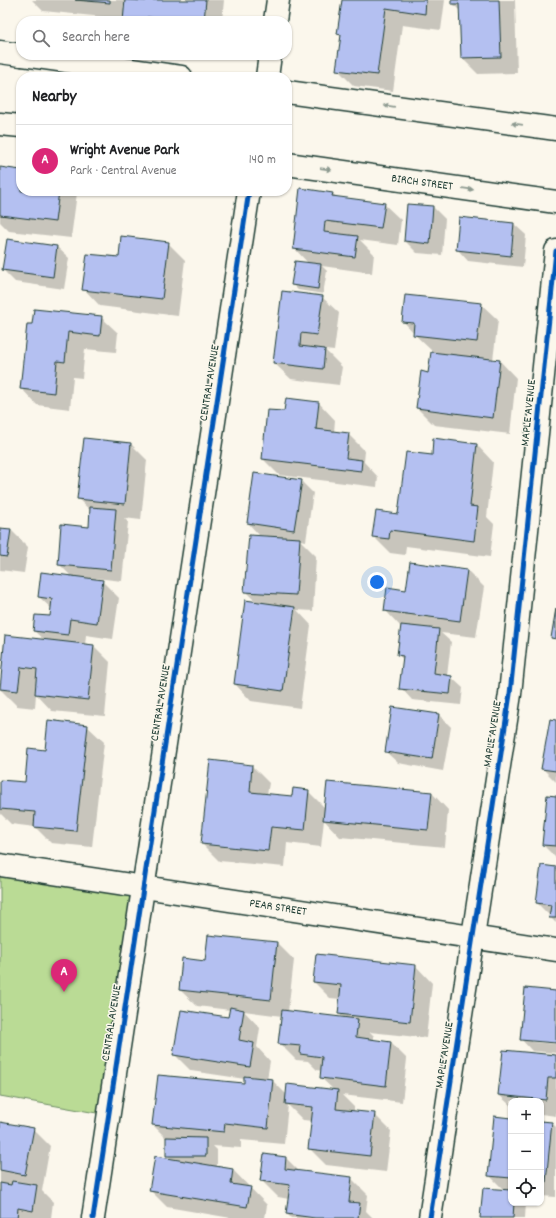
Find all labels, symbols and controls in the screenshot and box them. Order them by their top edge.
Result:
search box [16,16,292,60]
icon: search [30,27,52,49]
text: Search here [62,27,130,49]
text: Nearby [32,86,76,110]
one-way arrow [383,103,395,109]
one-way arrow [511,120,523,127]
text: Wright Avenue Park [70,140,179,162]
text: A [41,151,49,170]
text: 140 m [249,151,276,170]
text: Park · Central Avenue [70,162,177,181]
one-way arrow [320,166,332,172]
street label: BIRCH STREET [390,170,454,196]
one-way arrow [462,186,474,192]
street label: CENTRAL AVENUE [196,343,225,422]
street label: MAPLE AVENUE [517,378,541,447]
your location [367,572,387,592]
street label: CENTRAL AVENUE [147,663,176,742]
street label: MAPLE AVENUE [479,699,507,768]
street label: PEAR STREET [248,895,308,921]
pin: A [51,959,77,992]
street label: CENTRAL AVENUE [98,983,127,1062]
street label: MAPLE AVENUE [431,1020,459,1089]
map controls [508,1098,544,1206]
button: + [508,1098,544,1134]
button: − [508,1134,544,1170]
button: locate [508,1170,544,1206]

